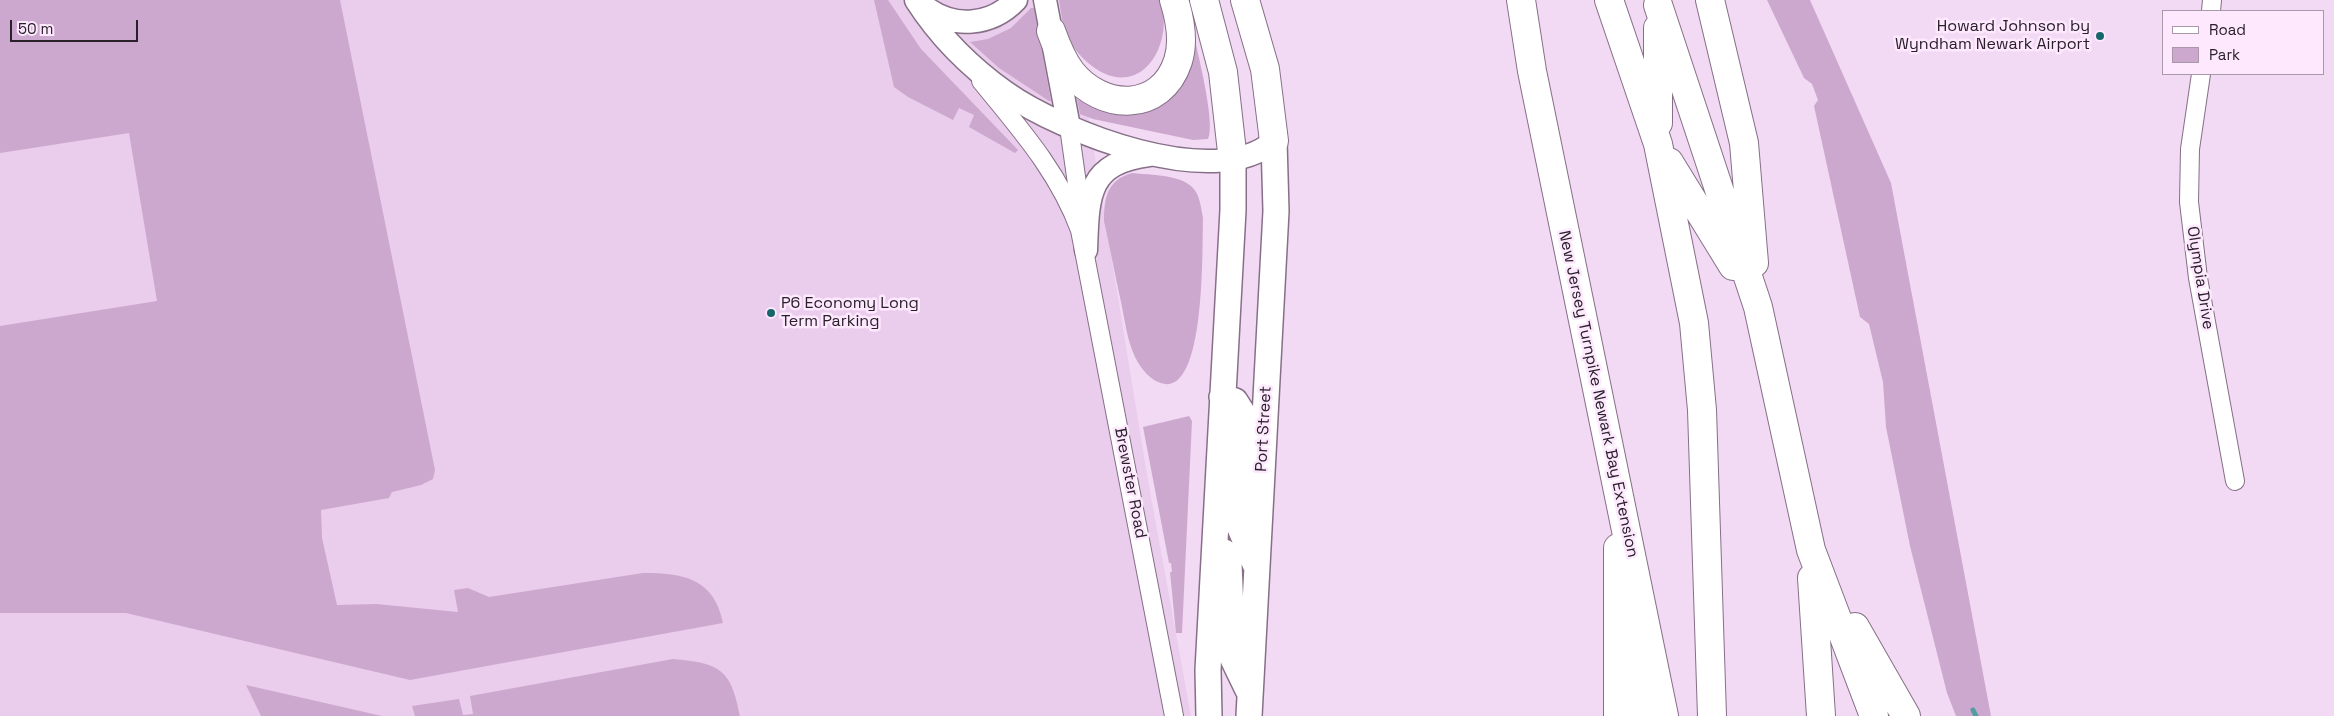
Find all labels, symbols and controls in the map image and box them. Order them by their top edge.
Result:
scale bar [12,10,140,42]
legend [2162,10,2324,75]
place label: Howard Johnson by Wyndham Newark Airport [1895,17,2090,55]
text: 50 m [18,19,53,38]
text: Road [2209,20,2246,39]
marker: Howard Johnson by Wyndham Newark Airport [2094,30,2106,42]
text: Park [2209,45,2240,64]
street label: Olympia Drive [2182,225,2218,331]
street label: New Jersey Turnpike Newark Bay Extension [1554,229,1642,559]
place label: P6 Economy Long Term Parking [781,294,919,332]
marker: P6 Economy Long Term Parking [765,307,777,319]
street label: Port Street [1252,386,1276,472]
street label: Brewster Road [1110,426,1150,540]

